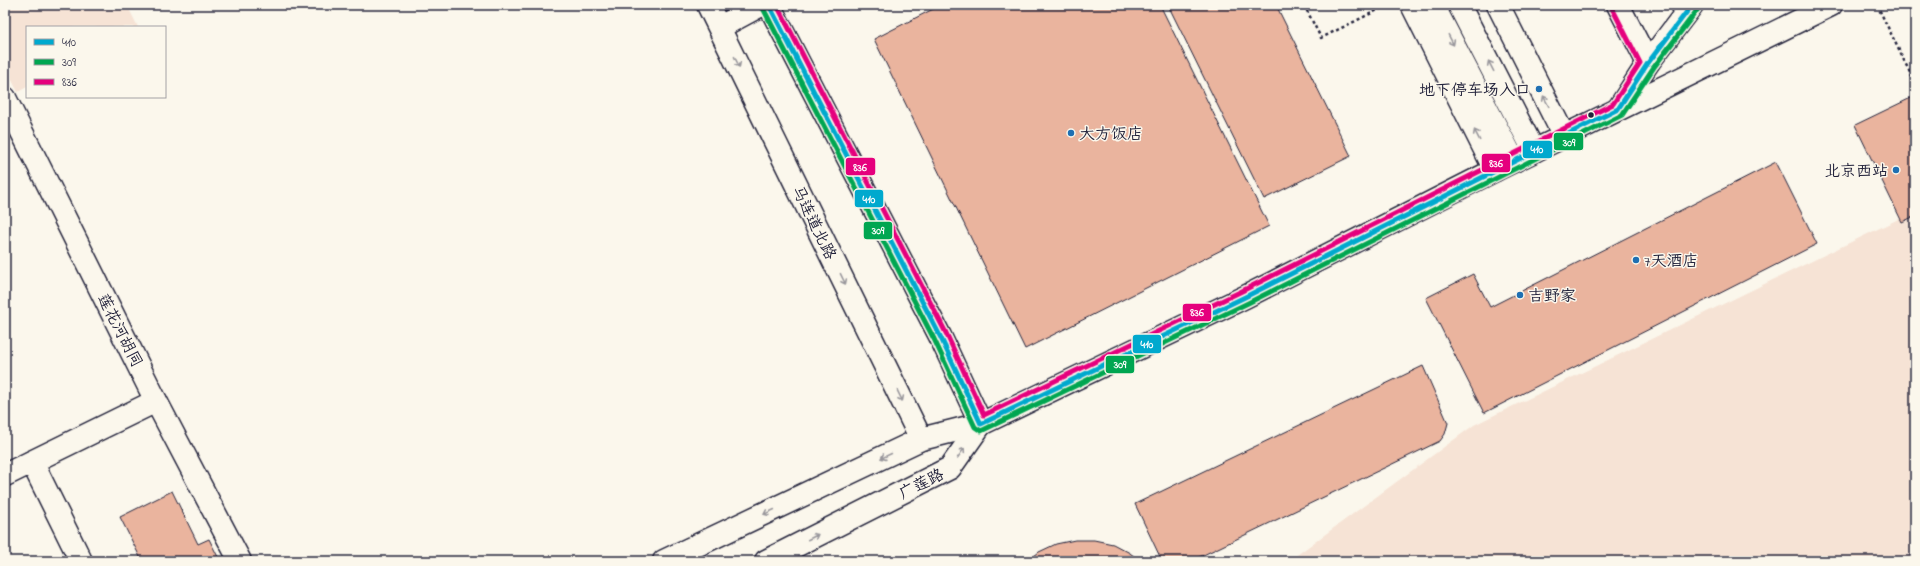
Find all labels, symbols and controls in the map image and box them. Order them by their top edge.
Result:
legend [26,26,166,98]
one-way arrow [1448,33,1455,45]
text: 410 [62,34,76,52]
text: 309 [62,54,76,72]
one-way arrow [734,56,741,68]
one-way arrow [1486,60,1494,72]
text: 836 [62,74,77,92]
place label: 地下停车场入口 [1419,79,1531,103]
marker: 地下停车场入口 [1534,84,1544,94]
one-way arrow [1541,95,1549,107]
unlabelled marker [1586,110,1596,120]
place label: 大方饭店 [1079,123,1143,147]
marker: 大方饭店 [1066,128,1076,138]
one-way arrow [1473,129,1481,141]
line badge: 309 [1553,132,1584,151]
text: 309 [1562,135,1576,151]
line badge: 410 [1522,140,1553,159]
text: 410 [1530,142,1544,158]
line badge: 836 [1481,153,1511,173]
text: 836 [1488,156,1503,172]
line badge: 836 [845,157,876,176]
text: 836 [852,160,867,176]
place label: 北京西站 [1824,160,1888,184]
marker: 北京西站 [1891,165,1901,175]
street label: 马连道北路 [785,182,842,264]
line badge: 410 [854,189,884,208]
text: 410 [862,192,876,208]
line badge: 309 [863,221,893,240]
text: 309 [871,223,885,239]
place label: 7天酒店 [1644,250,1699,274]
marker: 7天酒店 [1631,255,1641,265]
one-way arrow [840,273,847,285]
place label: 吉野家 [1528,285,1576,309]
street label: 莲花河胡同 [90,290,148,372]
marker: 吉野家 [1515,290,1525,300]
line badge: 836 [1182,303,1212,322]
text: 836 [1189,305,1204,321]
line badge: 410 [1132,334,1162,354]
text: 410 [1140,337,1154,353]
line badge: 309 [1105,355,1135,374]
text: 309 [1113,357,1127,373]
one-way arrow [897,390,904,402]
one-way arrow [957,447,965,458]
one-way arrow [880,453,892,460]
street label: 广莲路 [895,463,949,506]
one-way arrow [763,509,775,516]
one-way arrow [807,533,819,540]

